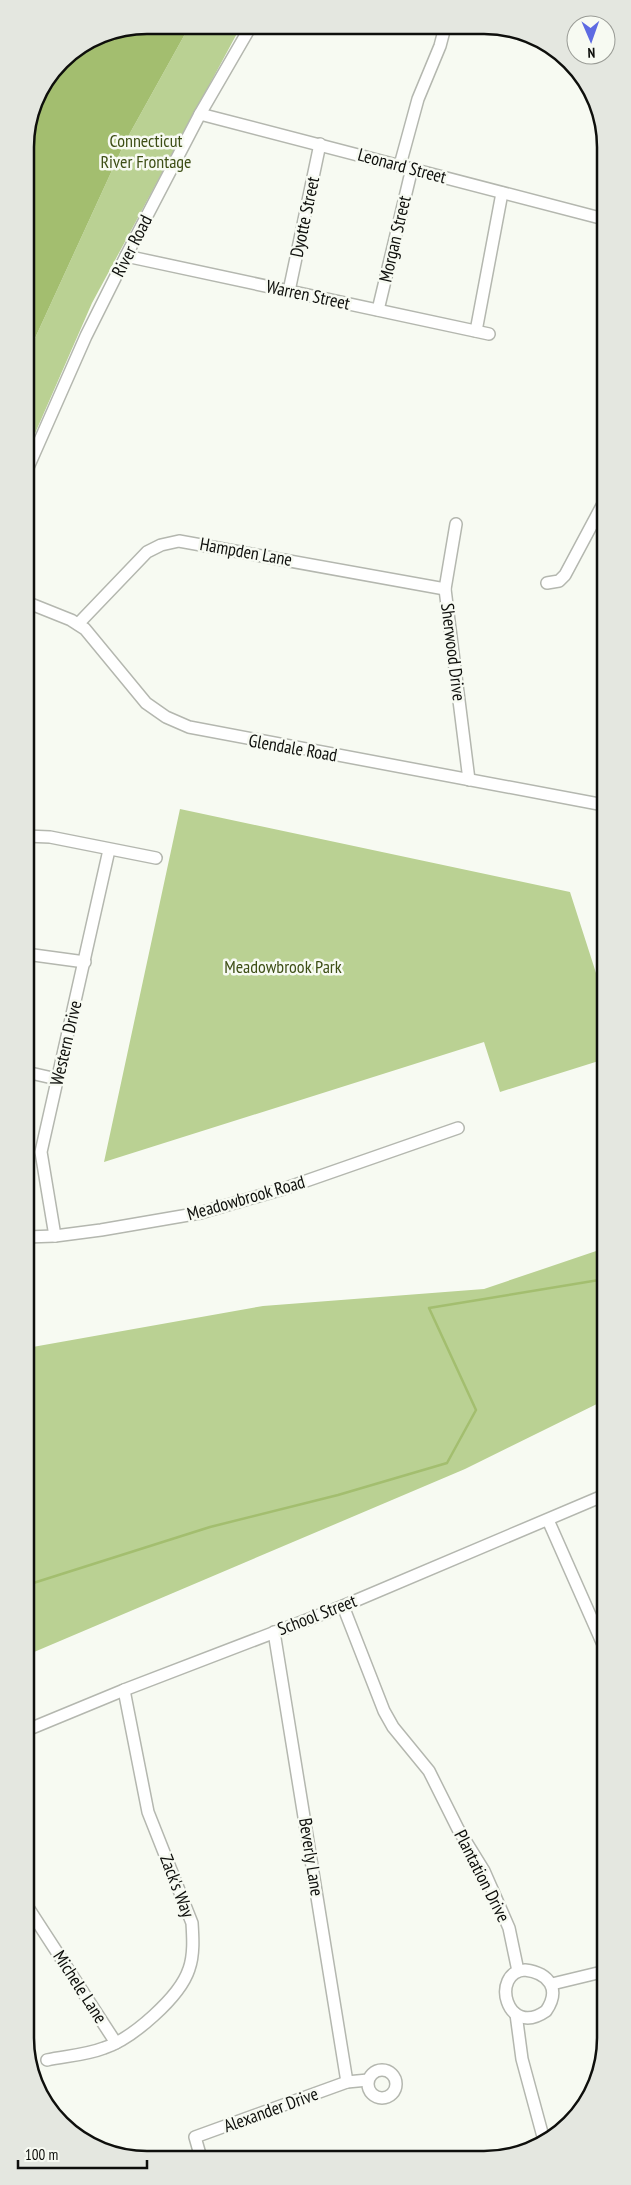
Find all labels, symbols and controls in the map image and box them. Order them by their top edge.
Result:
north arrow [566,15,616,65]
text: N [587,44,596,62]
park label: Connecticut River Frontage [100,129,192,173]
street label: Leonard Street [355,143,449,188]
street label: Dyotte Street [285,174,324,259]
street label: Morgan Street [373,193,416,284]
street label: River Road [106,211,157,281]
street label: Warren Street [264,274,352,315]
street label: Hampden Lane [198,532,294,571]
street label: Sherwood Drive [436,602,471,702]
street label: Glendale Road [247,728,339,767]
park label: Meadowbrook Park [224,955,342,978]
street label: Western Drive [45,998,86,1088]
street label: Meadowbrook Road [184,1170,307,1225]
street label: School Street [274,1589,360,1640]
street label: Beverly Lane [294,1816,329,1898]
street label: Plantation Drive [449,1826,516,1926]
street label: Zack's Way [155,1851,200,1921]
street label: Michele Lane [48,1946,112,2028]
street label: Alexander Drive [220,2082,321,2137]
scale bar [18,2138,146,2170]
text: 100 m [25,2145,58,2164]

